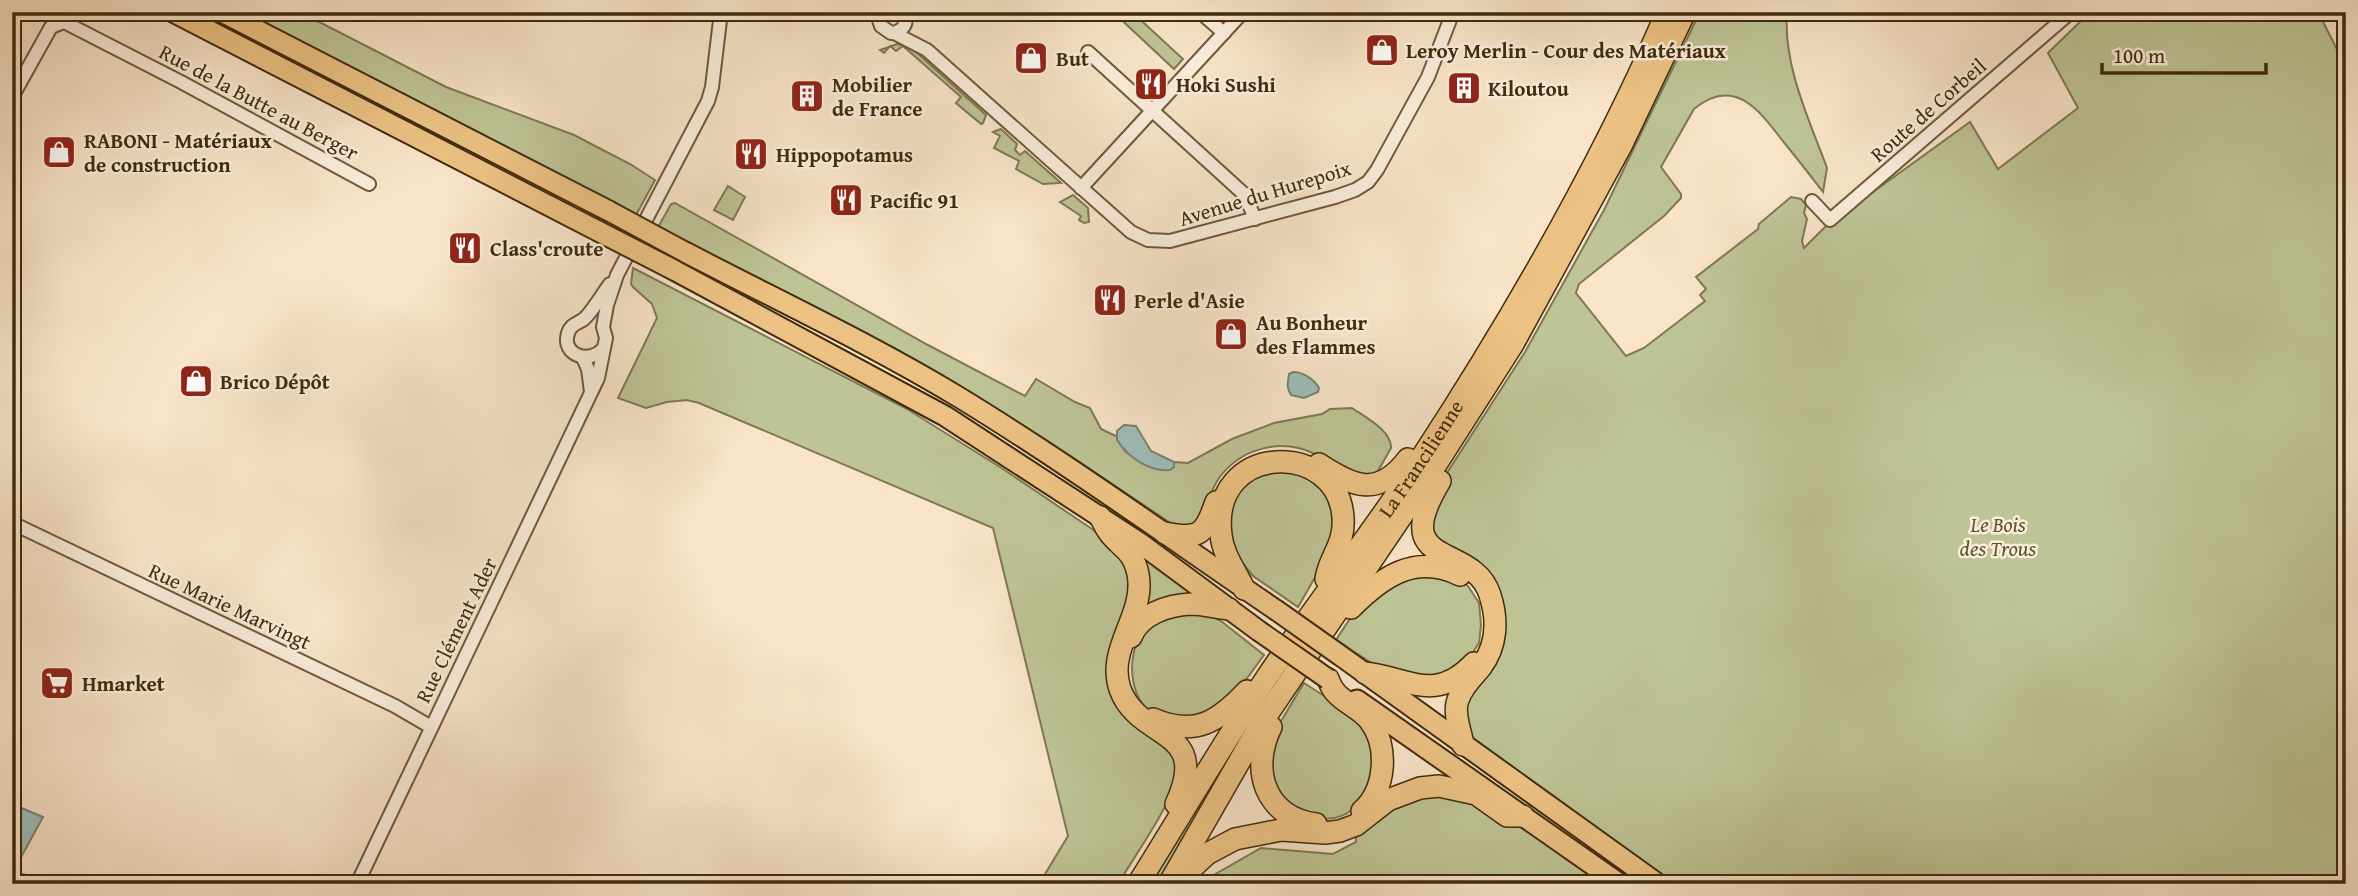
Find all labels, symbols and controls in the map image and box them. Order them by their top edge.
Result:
shop icon: Leroy Merlin - Cour des Matériaux [1363,31,1401,69]
scale bar [2102,32,2267,76]
place label: Leroy Merlin - Cour des Matériaux [1406,35,1726,66]
street label: Rue de la Butte au Berger [154,36,365,168]
shop icon: But [1012,39,1050,77]
text: 100 m [2113,40,2165,71]
place label: But [1056,43,1089,74]
street label: Route de Corbeil [1863,51,1993,169]
restaurant icon: Hoki Sushi [1132,65,1170,103]
place label: Mobilier de France [832,69,922,124]
place label: Hoki Sushi [1176,69,1276,100]
building icon: Kiloutou [1445,69,1483,107]
place label: Kiloutou [1488,73,1569,104]
building icon: Mobilier de France [788,77,826,115]
place label: RABONI - Matériaux de construction [84,125,272,180]
shop icon: RABONI - Matériaux de construction [40,133,78,171]
restaurant icon: Hippopotamus [732,135,770,173]
place label: Hippopotamus [776,139,913,170]
street label: Avenue du Hurepoix [1175,152,1355,234]
restaurant icon: Pacific 91 [827,181,865,219]
place label: Pacific 91 [870,185,959,216]
restaurant icon: Class'croute [446,229,484,267]
place label: Class'croute [490,233,604,264]
restaurant icon: Perle d'Asie [1091,281,1129,319]
place label: Perle d'Asie [1134,285,1245,316]
place label: Au Bonheur des Flammes [1256,307,1375,362]
shop icon: Au Bonheur des Flammes [1212,315,1250,353]
shop icon: Brico Dépôt [177,362,215,400]
place label: Brico Dépôt [220,366,330,397]
street label: La Francilienne [1370,393,1471,524]
park label: Le Bois des Trous [1960,509,2037,564]
street label: Rue Clément Ader [407,552,505,708]
street label: Rue Marie Marvingt [144,555,317,657]
supermarket icon: Hmarket [38,664,76,702]
place label: Hmarket [82,668,165,699]

